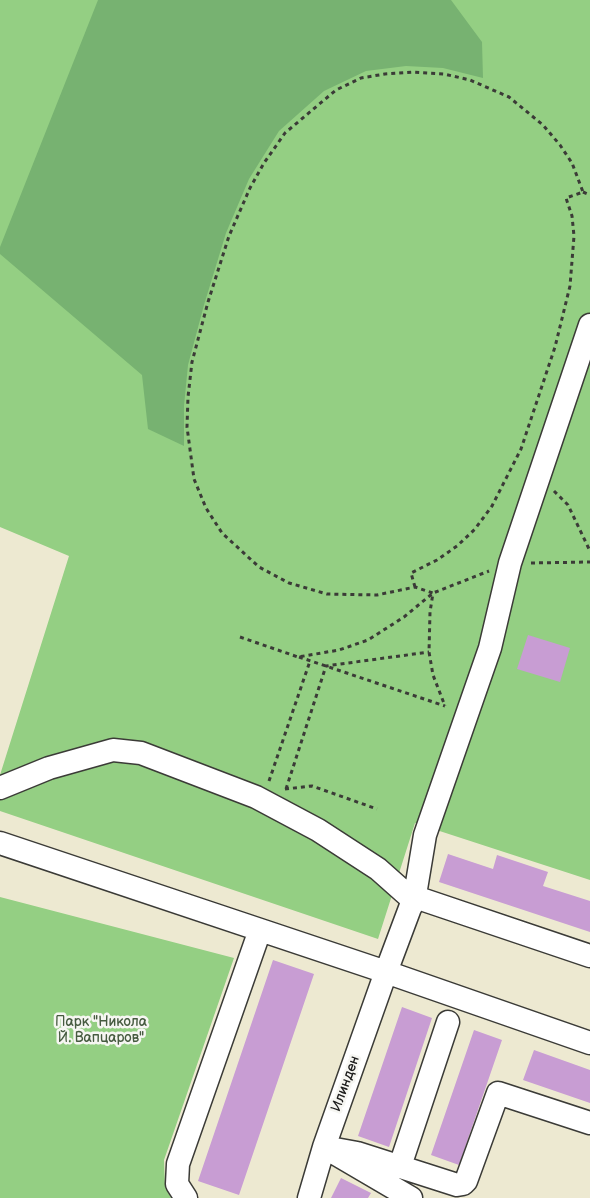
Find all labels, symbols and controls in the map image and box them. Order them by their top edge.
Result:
park label: Парк "Никола Й. Вапцаров" [55,1014,147,1046]
street label: Илинден [328,1054,364,1114]

